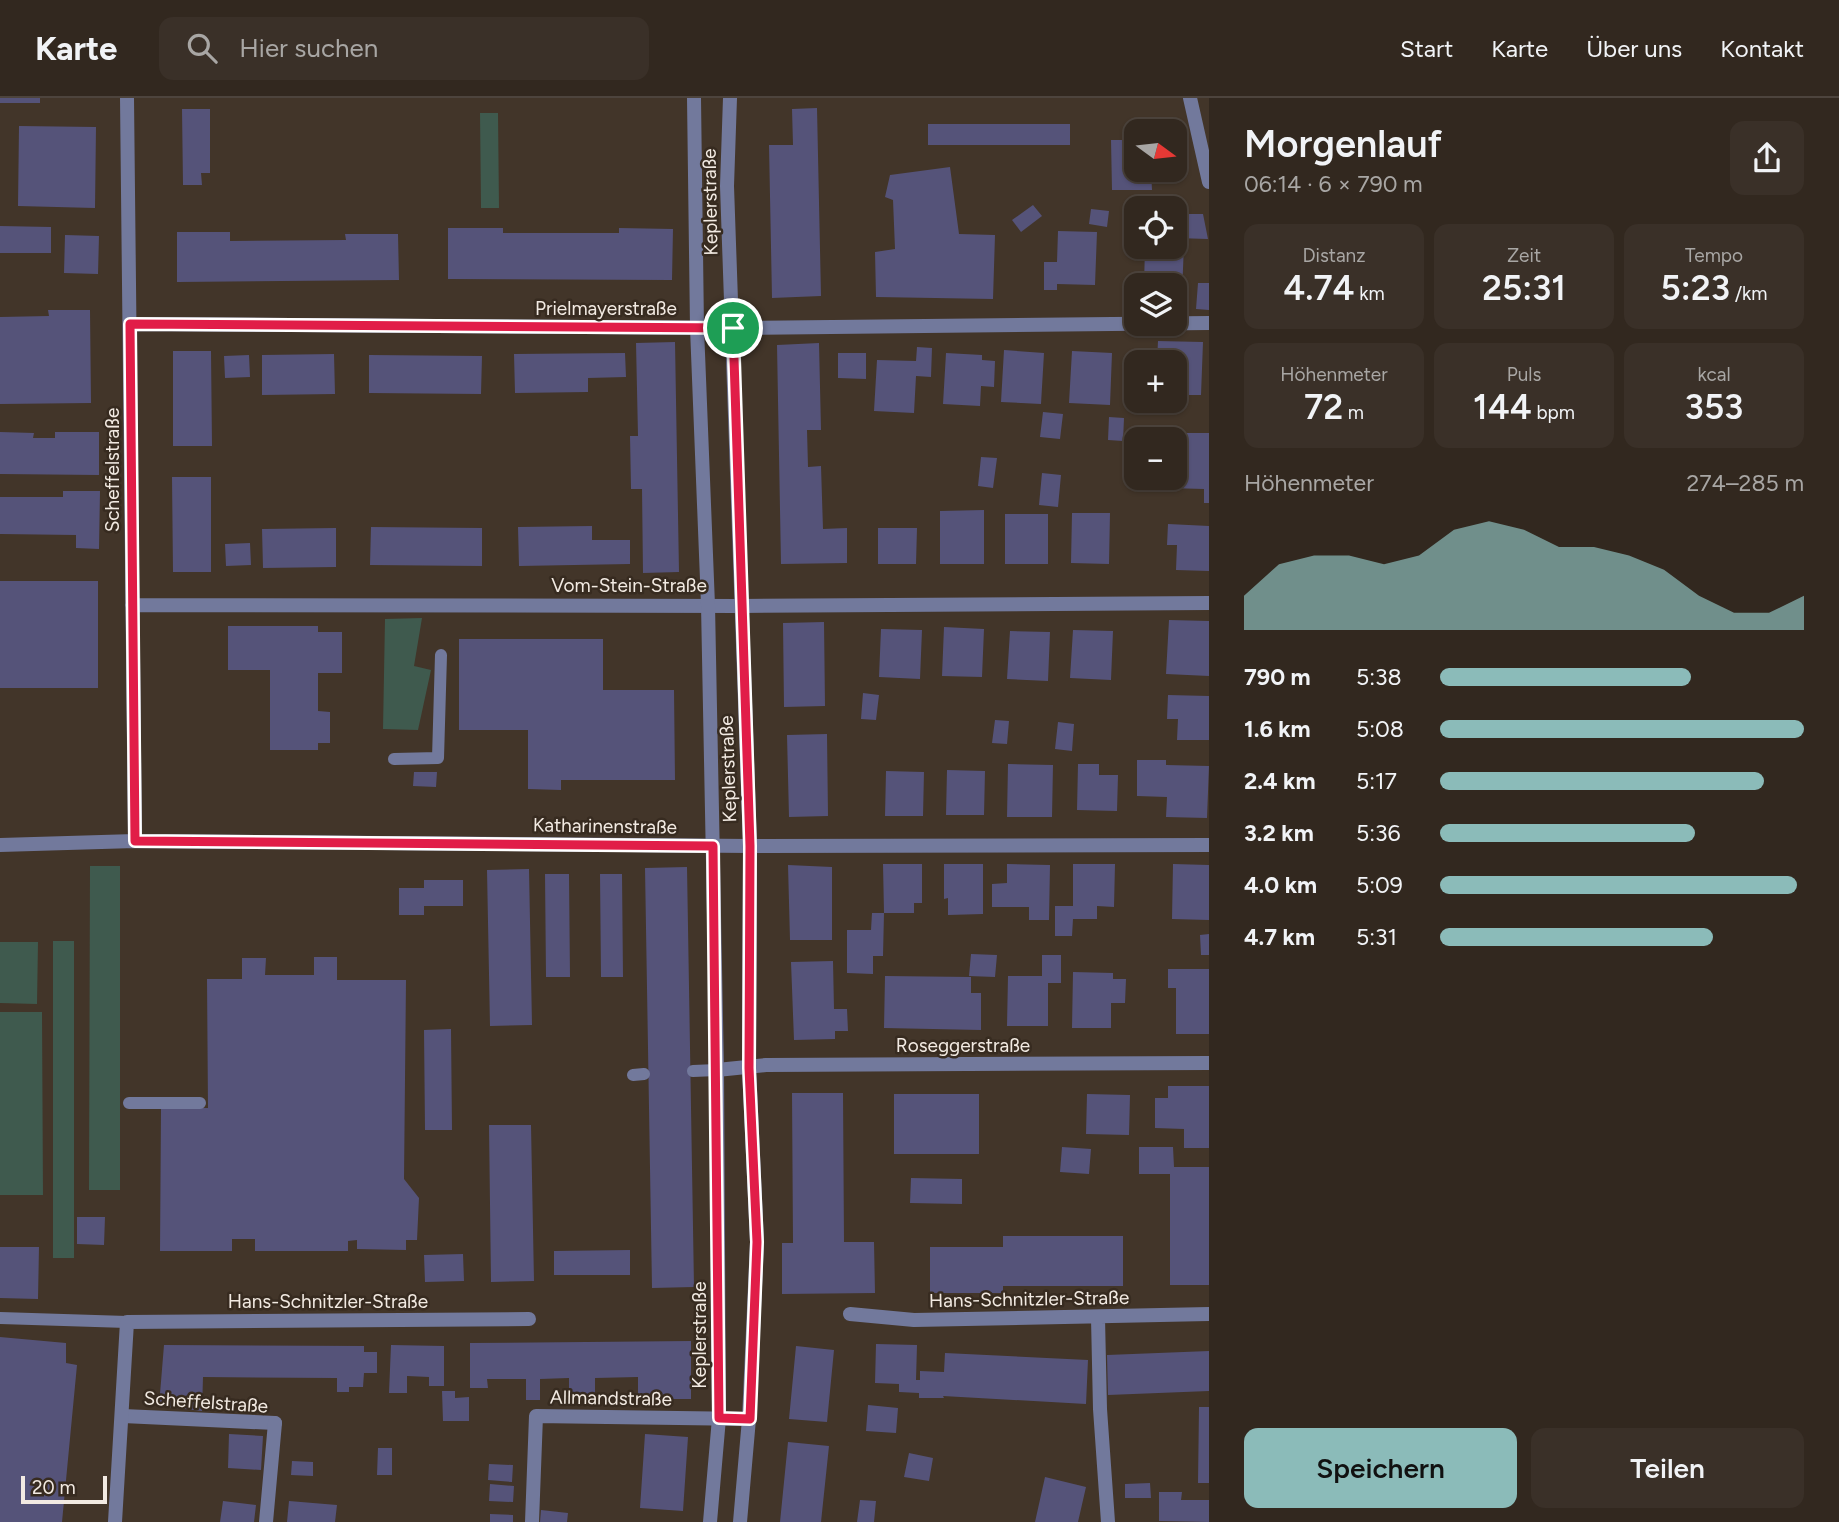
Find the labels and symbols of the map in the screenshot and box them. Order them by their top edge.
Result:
north arrow [1124,119,1186,182]
street label: Keplerstraße [698,148,722,256]
street label: Prielmayerstraße [535,297,677,320]
pin [703,298,763,358]
street label: Scheffelstraße [101,408,124,532]
street label: Vom-Stein-Straße [551,574,707,597]
street label: Keplerstraße [715,715,741,823]
street label: Katharinenstraße [533,813,677,839]
street label: Roseggerstraße [896,1034,1030,1057]
street label: Keplerstraße [688,1281,711,1389]
street label: Hans-Schnitzler-Straße [929,1286,1129,1312]
street label: Hans-Schnitzler-Straße [228,1290,428,1313]
street label: Allmandstraße [550,1385,672,1411]
street label: Scheffelstraße [143,1386,269,1418]
scale bar [21,1473,107,1505]

